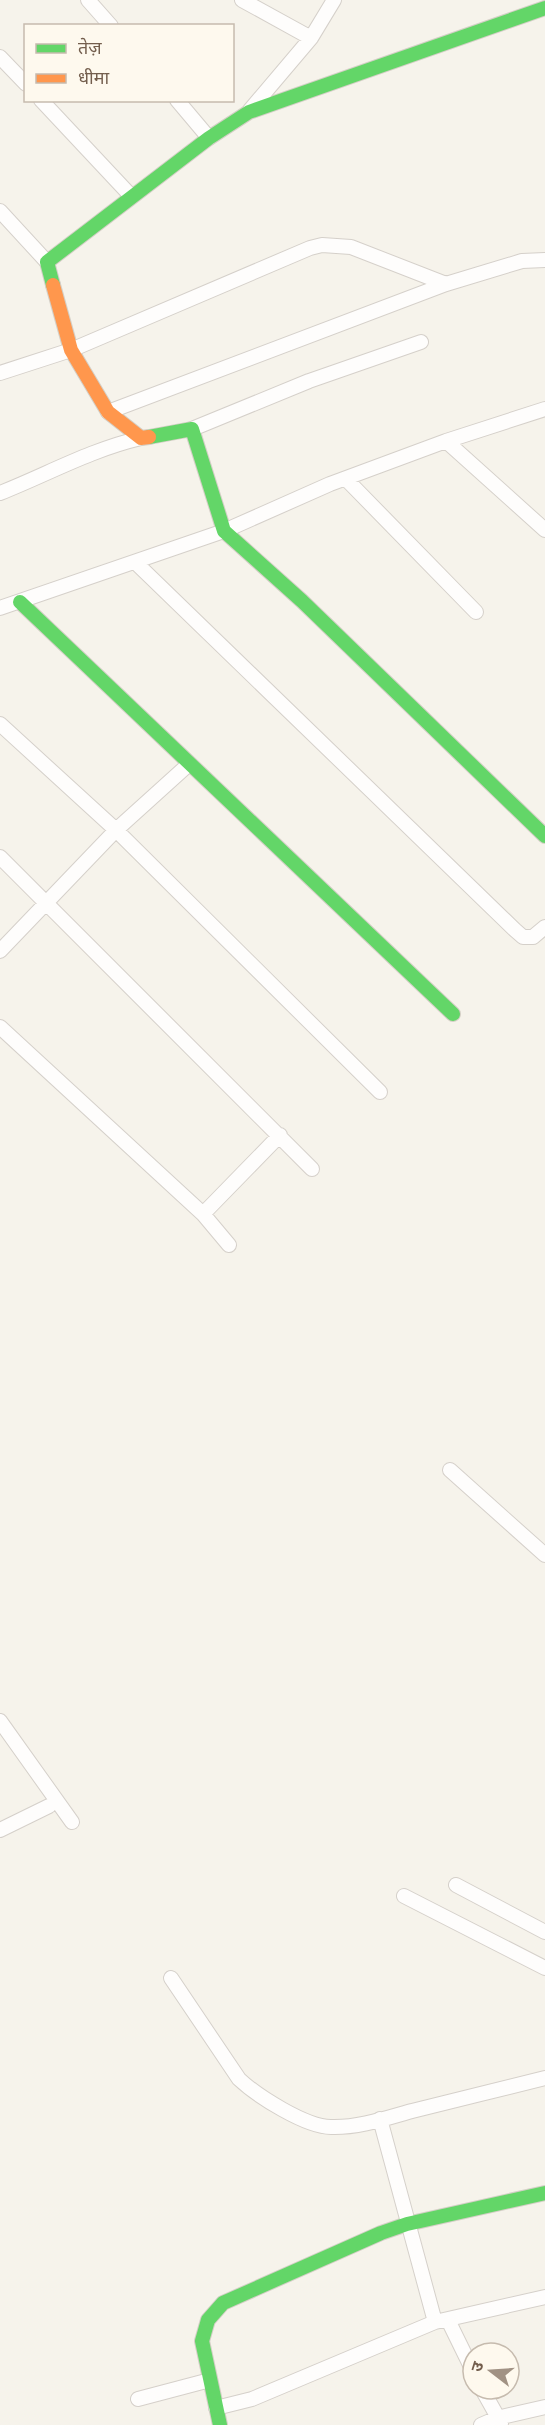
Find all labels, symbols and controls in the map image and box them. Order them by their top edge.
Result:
legend [24,24,234,102]
text: तेज़ [78,36,102,60]
text: धीमा [78,66,109,90]
north arrow [461,2341,521,2401]
text: उ [466,2359,489,2374]

